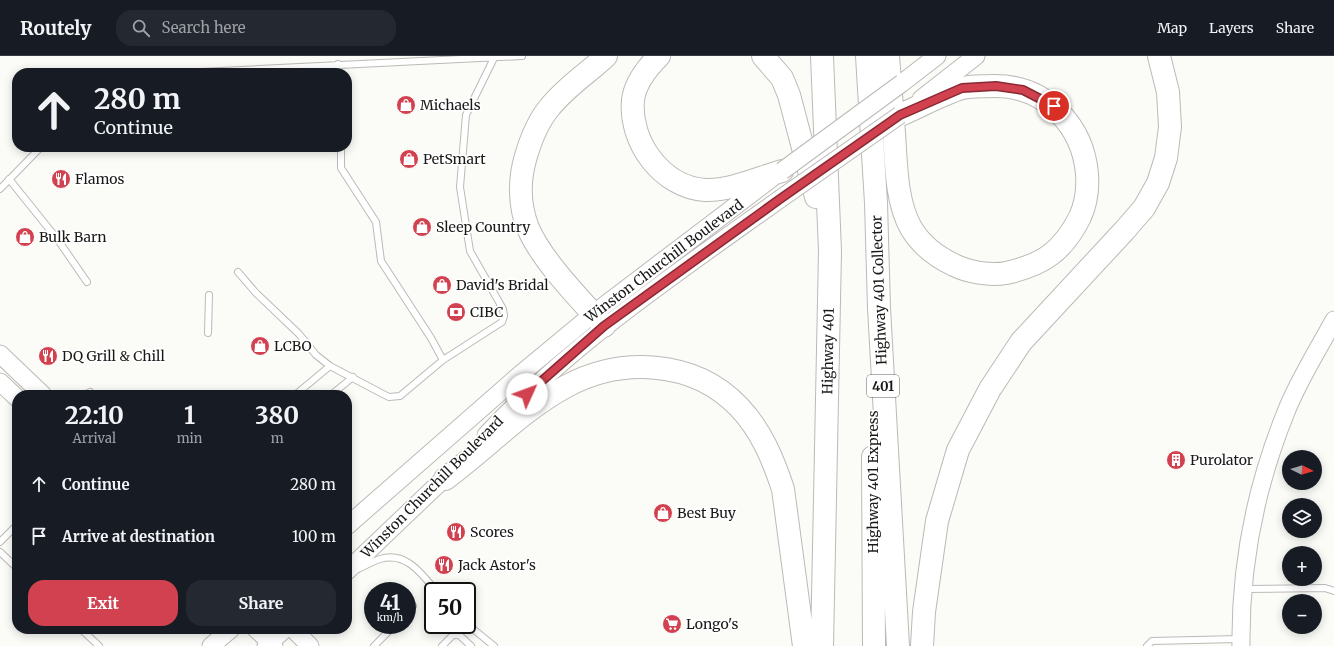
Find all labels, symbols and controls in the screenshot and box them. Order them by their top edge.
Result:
search box [116,10,396,46]
text: Routely [20,16,92,40]
icon: search [130,17,152,39]
text: Search here [162,18,246,37]
text: Map [1157,19,1187,37]
text: Layers [1209,19,1254,37]
text: Share [1276,19,1314,37]
text: 280 m [94,81,181,117]
icon: ahead [28,84,80,136]
pin [1037,89,1071,123]
shop icon: Michaels [395,94,417,116]
icon: arrive [1043,95,1065,117]
place label: Michaels [420,96,481,114]
text: Continue [94,116,173,139]
shop icon: PetSmart [398,148,420,170]
place label: PetSmart [423,150,486,168]
restaurant icon: Flamos [50,168,72,190]
place label: Flamos [75,170,124,188]
street label: Winston Churchill Boulevard [580,195,747,327]
street label: Highway 401 Collector [867,215,891,365]
shop icon: Sleep Country [411,216,433,238]
place label: Sleep Country [436,218,531,236]
shop icon: Bulk Barn [14,226,36,248]
place label: Bulk Barn [39,228,107,246]
shop icon: David's Bridal [431,274,453,296]
place label: David's Bridal [456,276,549,294]
bank icon: CIBC [445,301,467,323]
place label: CIBC [470,303,503,321]
street label: Highway 401 [818,308,838,394]
shop icon: LCBO [249,335,271,357]
place label: LCBO [274,337,312,355]
restaurant icon: DQ Grill & Chill [37,345,59,367]
place label: DQ Grill & Chill [62,347,165,365]
position arrow [506,373,548,415]
road number: 401 [867,375,899,397]
text: 22:10 [65,400,124,431]
text: 1 [184,400,195,431]
text: 380 [255,400,299,431]
street label: Highway 401 Express [864,410,882,554]
street label: Winston Churchill Boulevard [356,412,507,563]
text: Arrival [73,430,116,447]
text: min [177,430,202,447]
text: m [271,430,284,447]
building icon: Purolator [1165,449,1187,471]
north arrow [1282,450,1322,490]
map controls [1282,450,1322,634]
place label: Purolator [1190,451,1253,469]
icon: ahead [28,473,50,495]
text: Continue [62,475,130,494]
text: 280 m [290,475,336,494]
button: layers [1282,498,1322,538]
shop icon: Best Buy [652,502,674,524]
place label: Best Buy [677,504,737,522]
restaurant icon: Scores [445,521,467,543]
place label: Scores [470,523,514,541]
icon: arrive [28,525,50,547]
text: Arrive at destination [62,527,215,546]
text: 100 m [292,527,336,546]
button: + [1282,546,1322,586]
restaurant icon: Jack Astor's [433,554,455,576]
place label: Jack Astor's [457,556,536,574]
button: Exit [28,580,178,626]
button: Share [186,580,336,626]
speed limit sign: 50 [424,582,476,634]
text: 41 [380,590,400,615]
button: − [1282,594,1322,634]
text: km/h [377,611,403,624]
supermarket icon: Longo's [661,613,683,635]
place label: Longo's [686,615,738,633]

